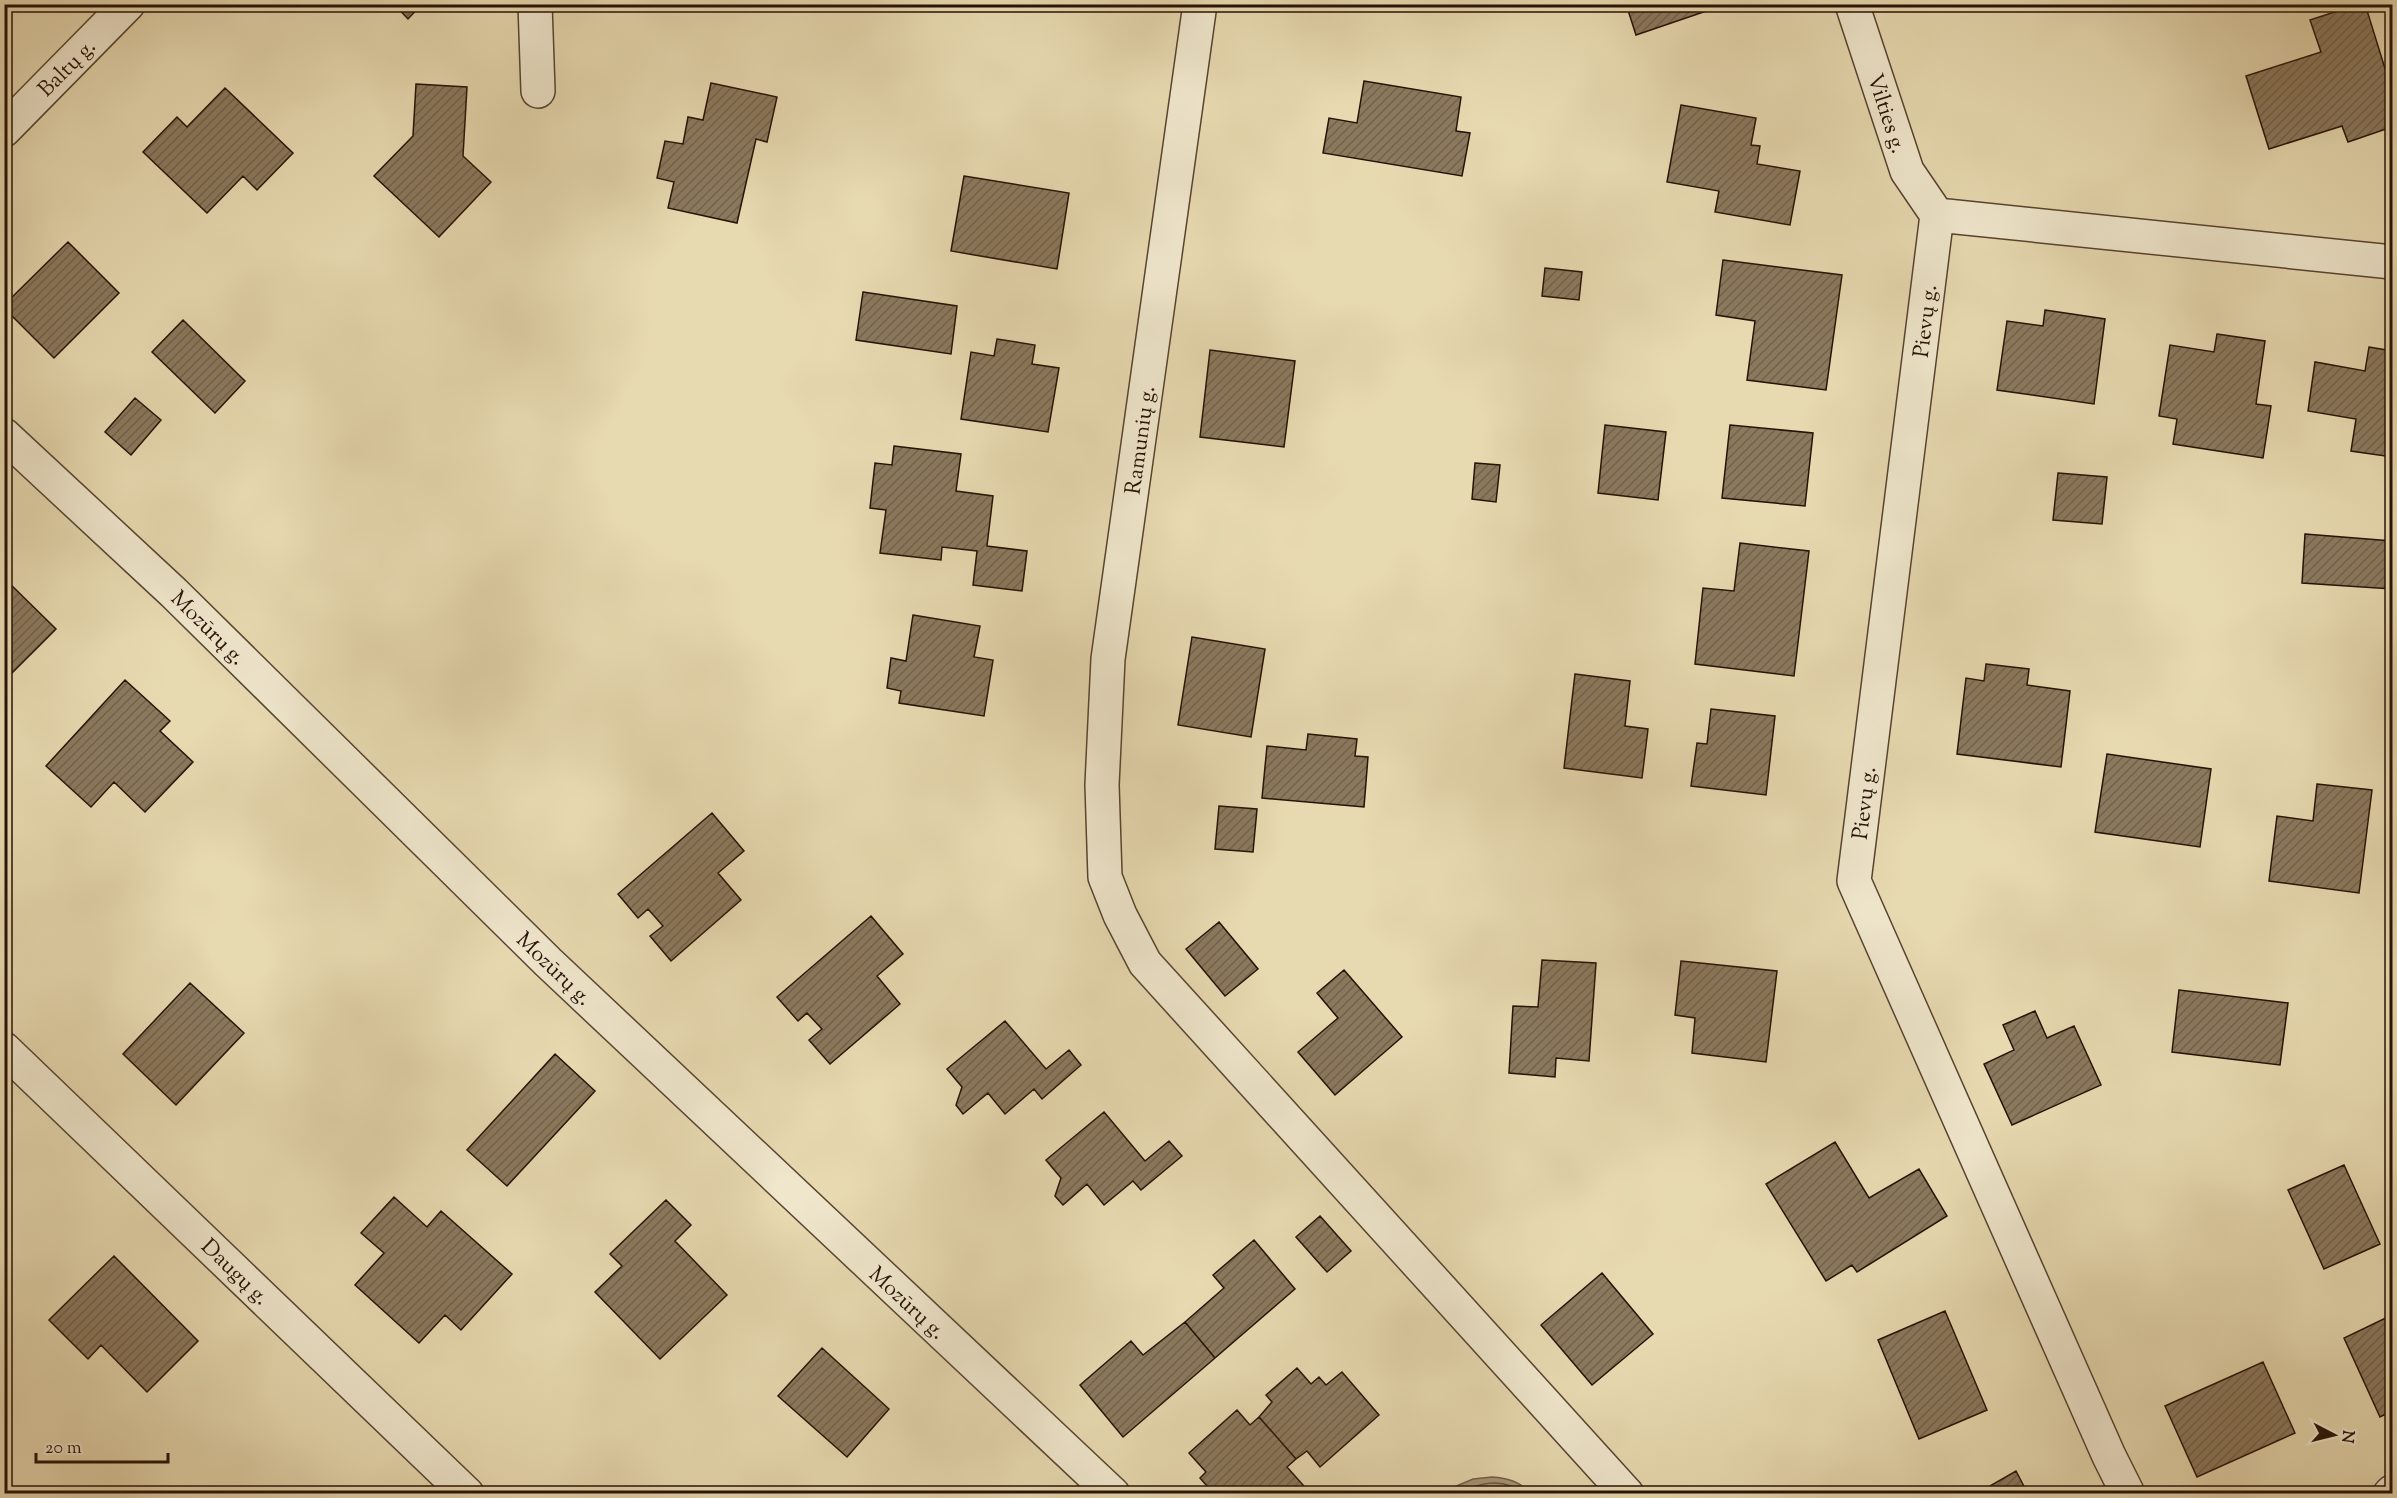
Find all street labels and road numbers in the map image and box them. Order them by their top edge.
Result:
street label: Baltų g. [32,33,105,106]
street label: Vilties g. [1857,70,1913,158]
street label: Pievų g. [1907,283,1947,360]
street label: Ramunių g. [1119,384,1165,497]
street label: Mozūrų g. [162,584,252,674]
street label: Pievų g. [1846,765,1886,842]
street label: Mozūrų g. [508,926,598,1015]
street label: Daugų g. [192,1232,275,1314]
street label: Mozūrų g. [860,1260,952,1348]

